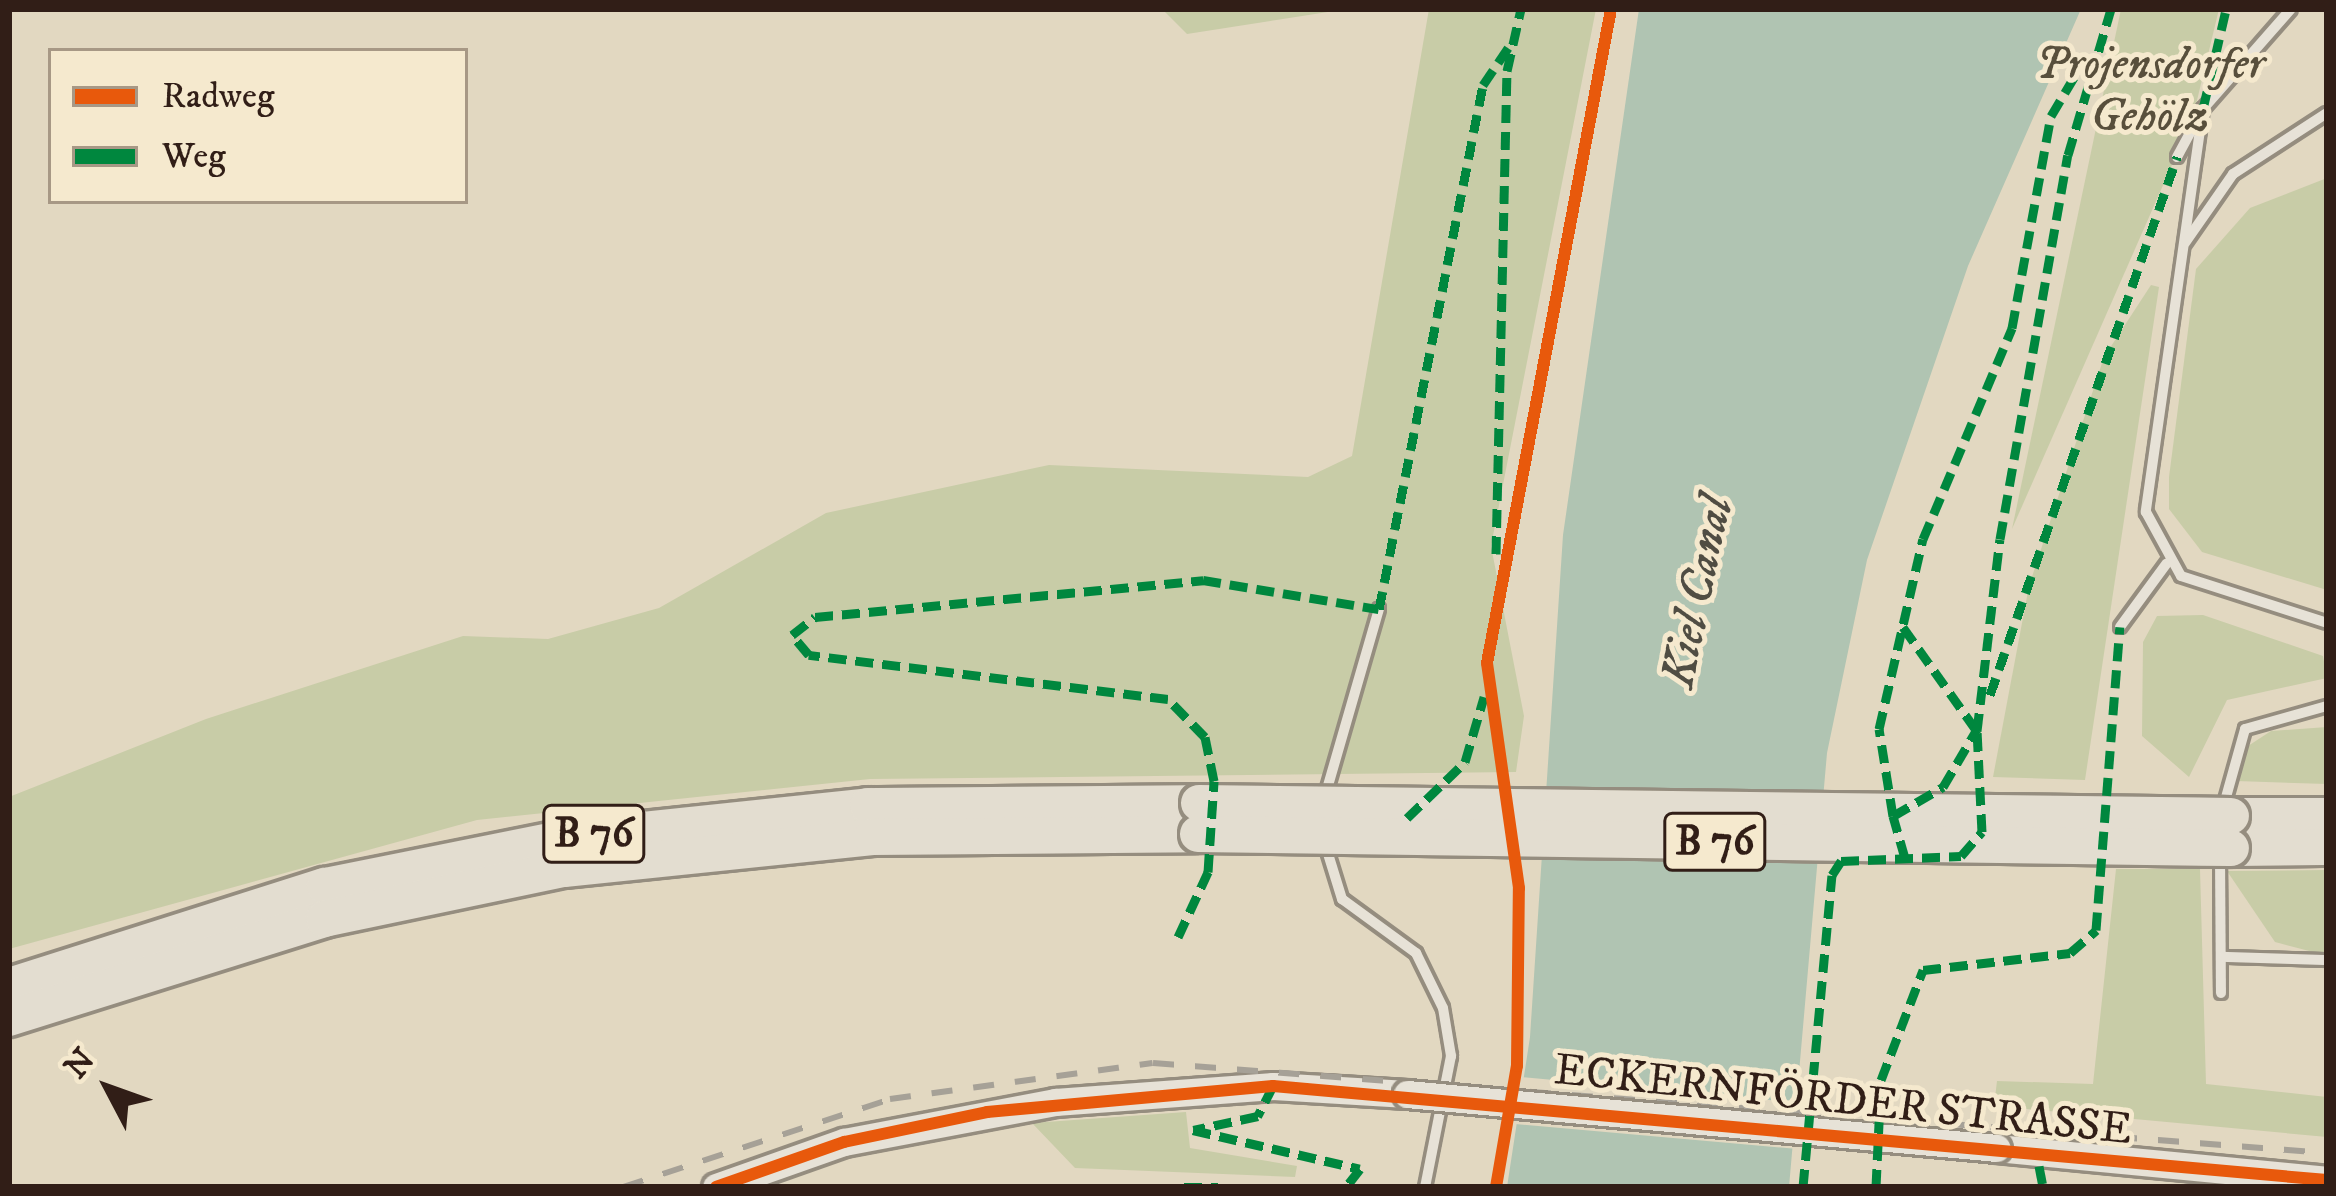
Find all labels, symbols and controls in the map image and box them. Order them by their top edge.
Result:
park label: Projensdorfer Gehölz [2036,39,2264,145]
legend [48,48,468,204]
text: Radweg [162,74,274,119]
text: Weg [162,134,226,179]
water label: Kiel Canal [1650,491,1746,693]
road number: B 76 [540,798,648,870]
road number: B 76 [1661,806,1769,878]
north arrow [48,1028,168,1148]
text: N [56,1040,105,1088]
street label: ECKERNFÖRDER STRASSE [1551,1044,2135,1158]

